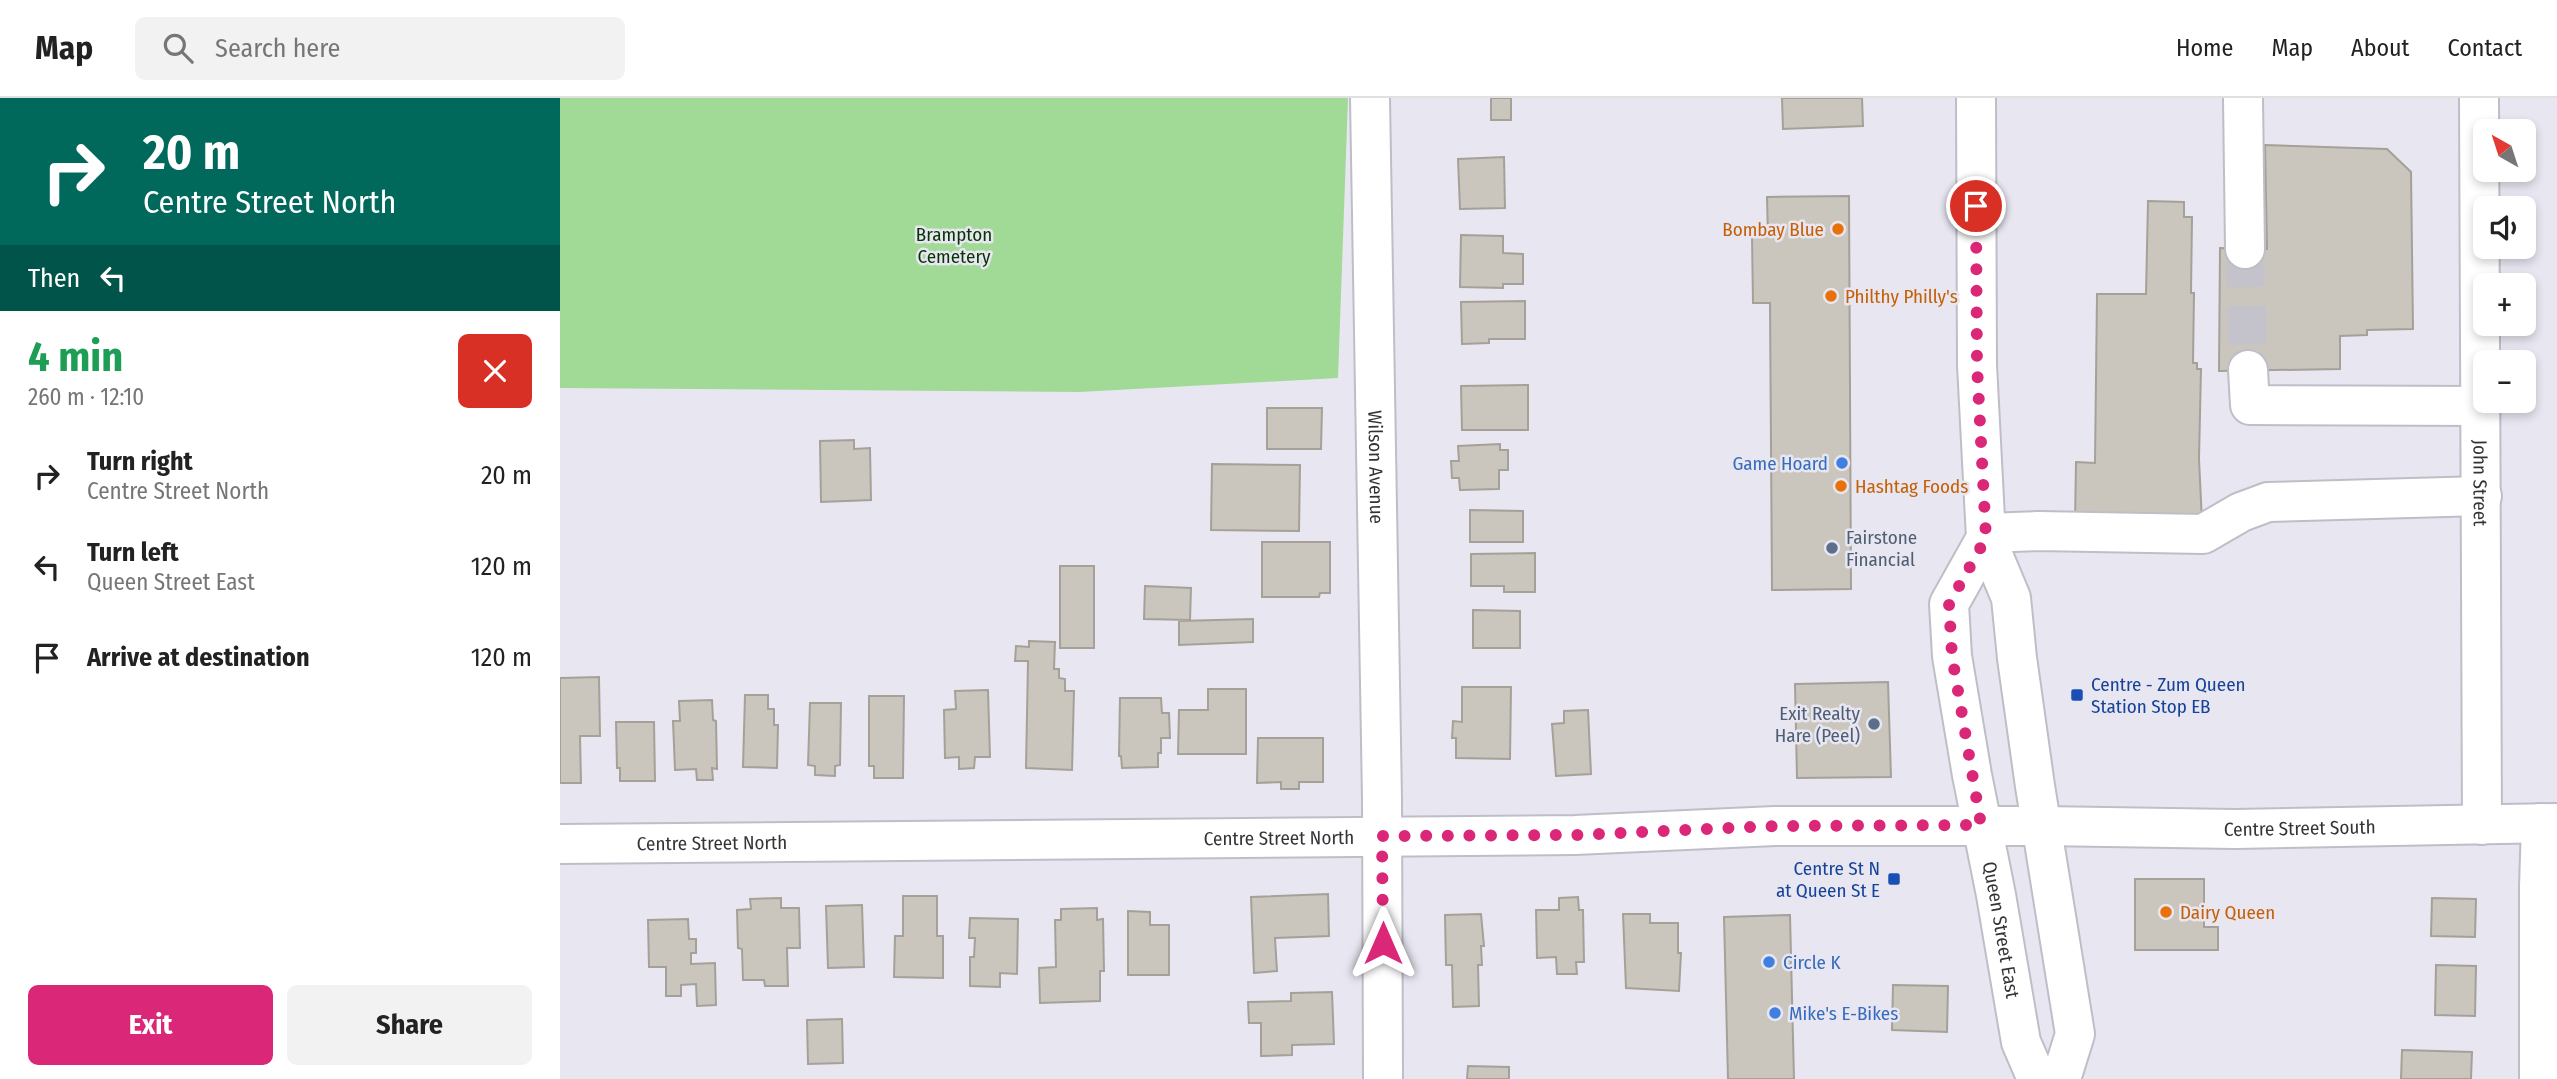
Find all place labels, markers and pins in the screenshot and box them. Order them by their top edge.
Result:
pin [1946,176,2006,236]
place label: Bombay Blue [1722,218,1824,241]
marker: Bombay Blue [1830,221,1846,237]
place label: Philthy Philly's [1845,285,1958,308]
marker: Philthy Philly's [1823,288,1839,304]
place label: Game Hoard [1732,452,1828,475]
marker: Game Hoard [1834,455,1850,471]
place label: Hashtag Foods [1855,475,1968,498]
marker: Hashtag Foods [1833,478,1849,494]
place label: Fairstone Financial [1846,526,1917,571]
marker: Fairstone Financial [1824,540,1840,556]
place label: Centre - Zum Queen Station Stop EB [2091,673,2246,718]
marker: Centre - Zum Queen Station Stop EB [2069,687,2085,703]
place label: Exit Realty Hare (Peel) [1775,702,1861,747]
marker: Exit Realty Hare (Peel) [1866,716,1882,732]
place label: Centre St N at Queen St E [1776,857,1880,902]
marker: Centre St N at Queen St E [1886,871,1902,887]
place label: Dairy Queen [2180,901,2275,924]
marker: Dairy Queen [2158,904,2174,920]
place label: Circle K [1783,951,1841,974]
marker: Circle K [1761,954,1777,970]
place label: Mike's E-Bikes [1789,1002,1898,1025]
marker: Mike's E-Bikes [1767,1005,1783,1021]

